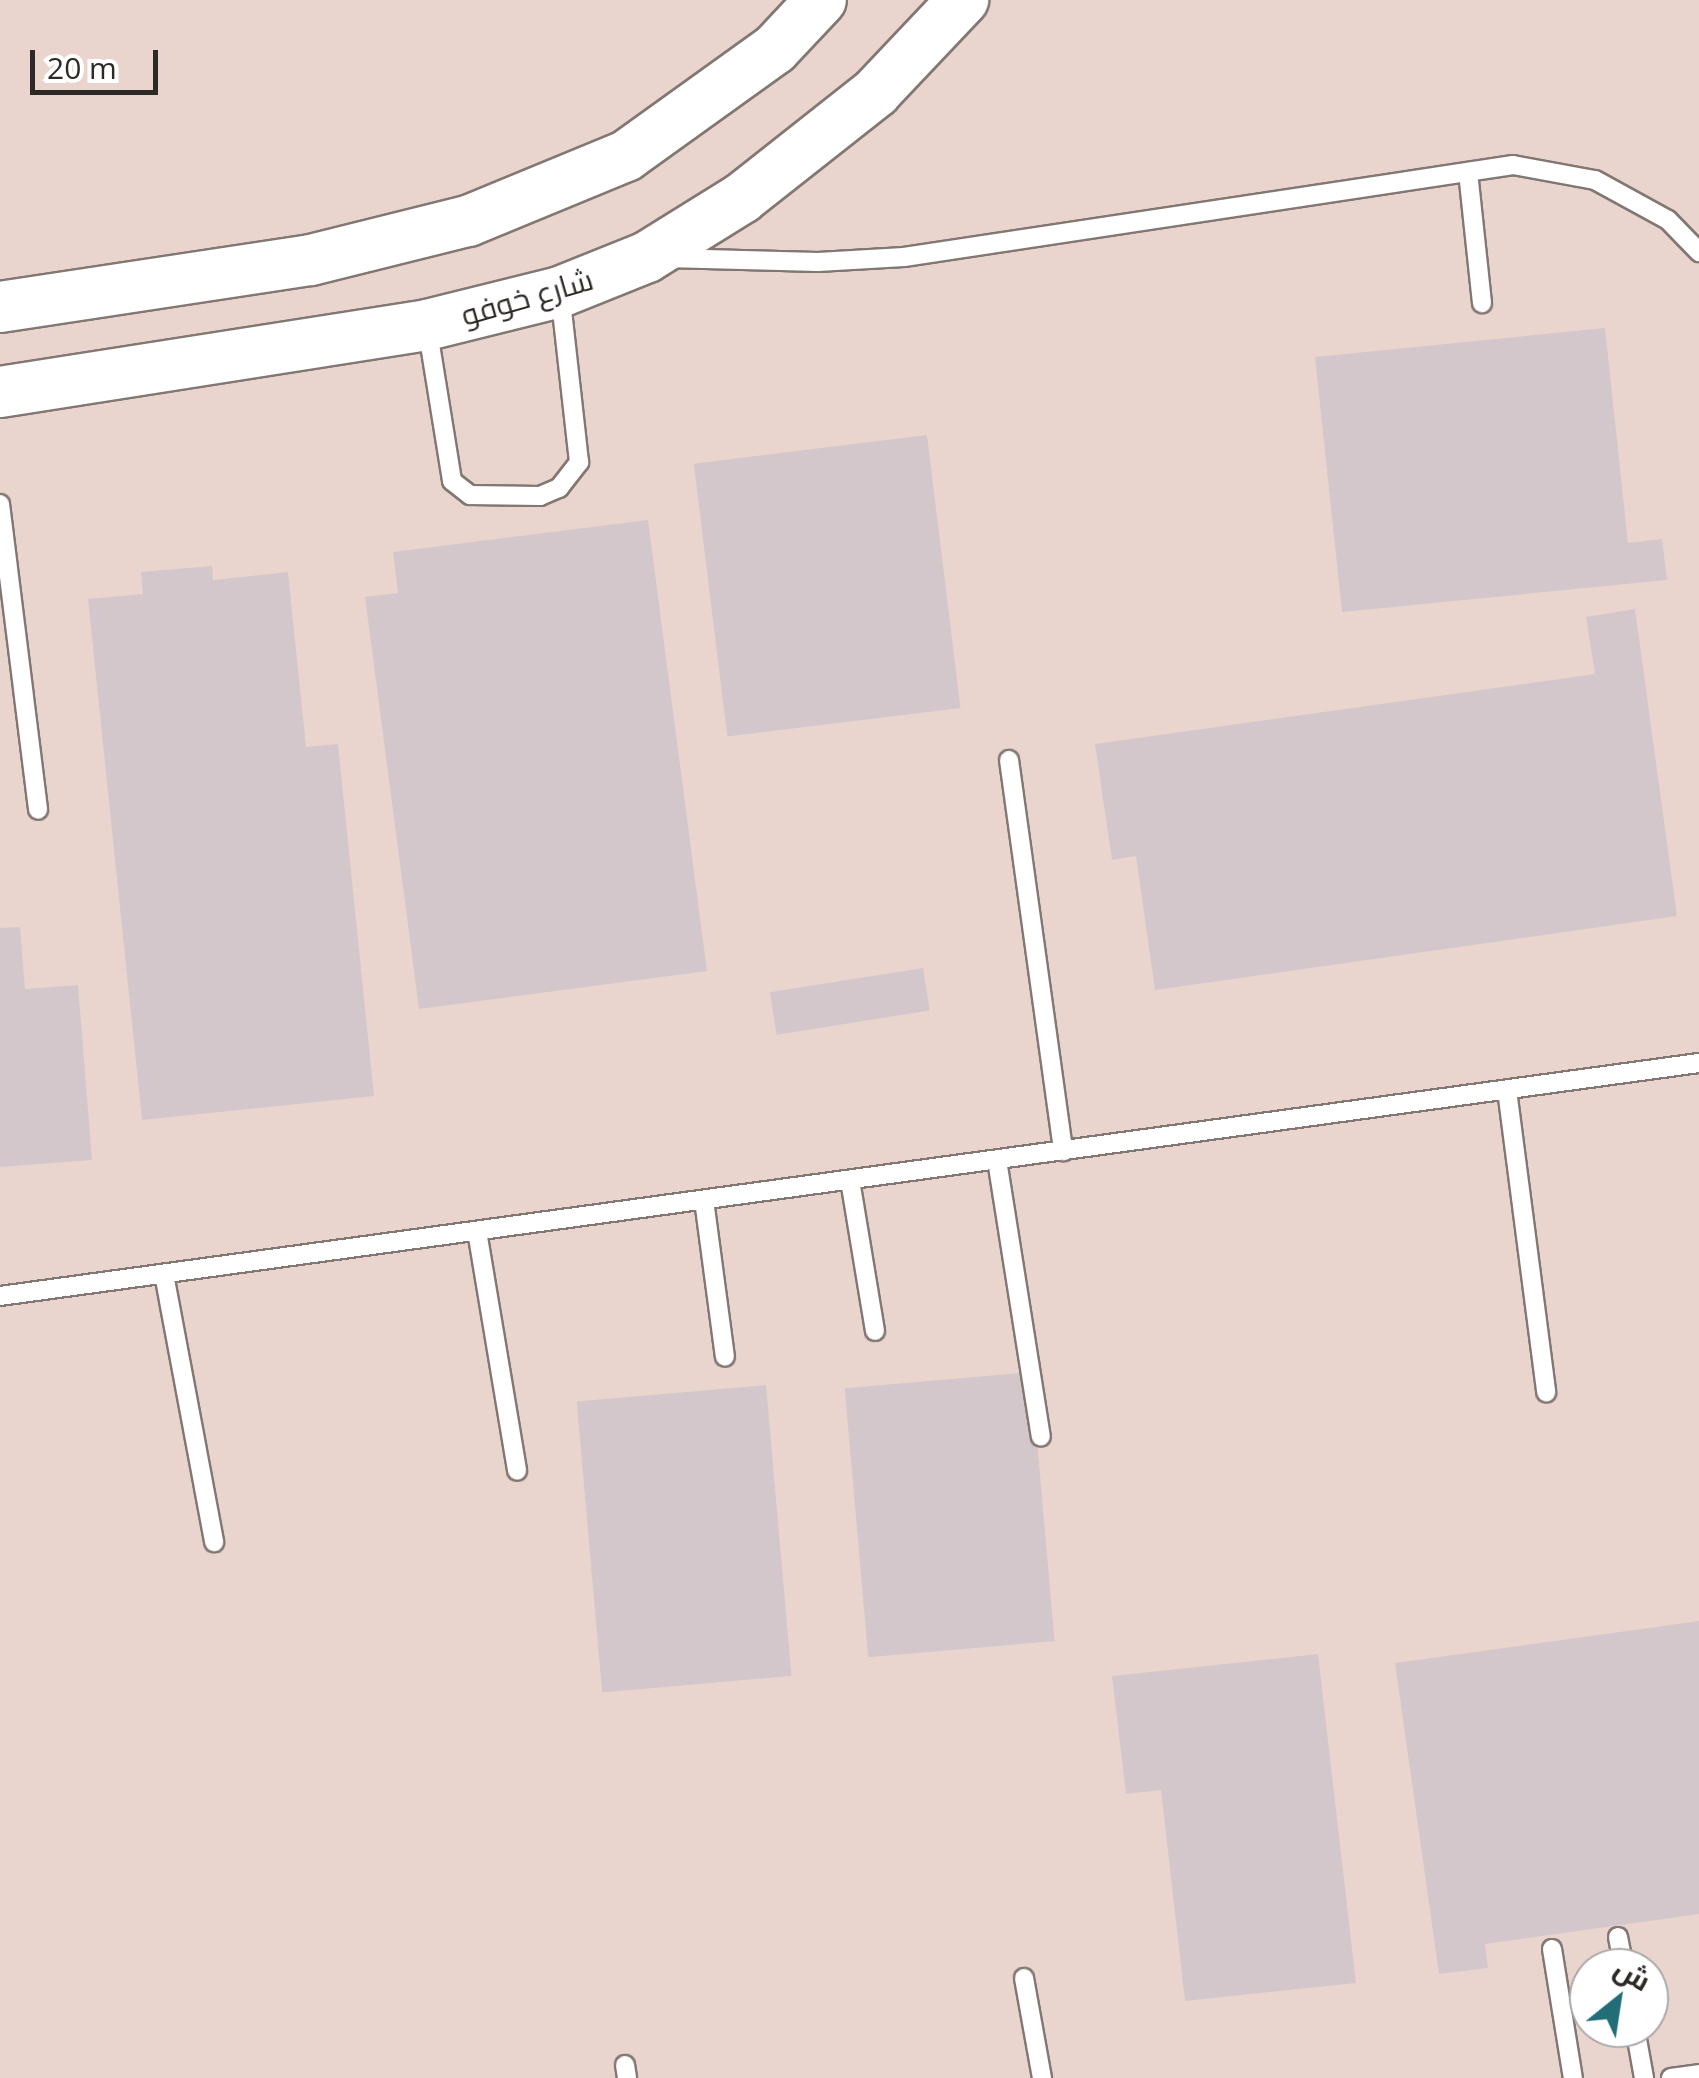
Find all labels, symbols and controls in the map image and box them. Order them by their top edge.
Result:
scale bar [35,30,162,92]
text: 20 m [47,47,117,88]
street label: شارع خوفو [457,261,597,333]
north arrow [1569,1948,1669,2048]
text: ش [1608,1948,1658,1999]

